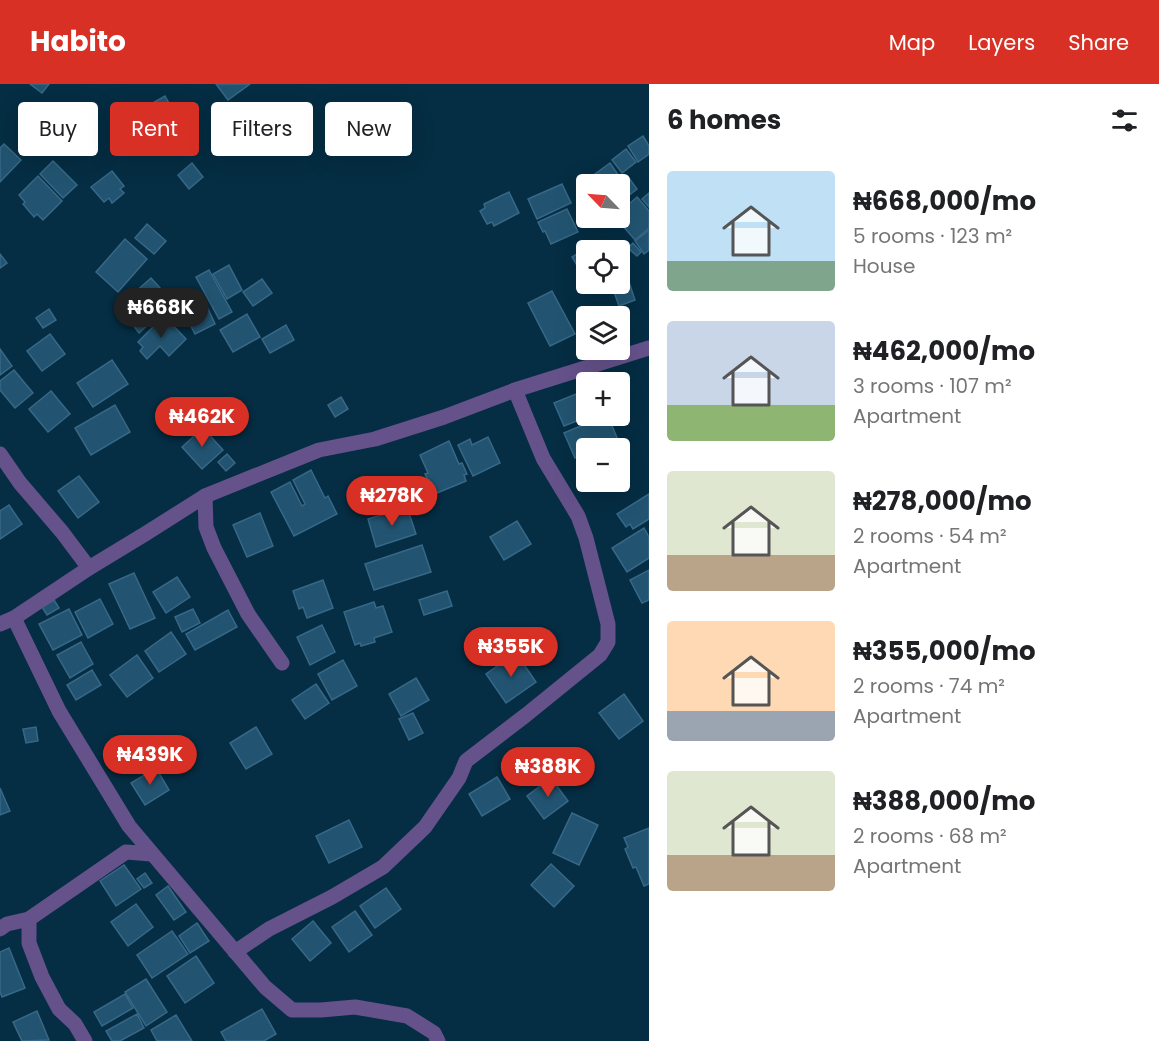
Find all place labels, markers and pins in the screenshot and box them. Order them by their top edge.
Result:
pin: ₦668K [119,288,203,339]
pin: ₦462K [160,397,244,448]
pin: ₦278K [350,476,434,527]
pin: ₦355K [469,627,553,678]
pin: ₦439K [108,735,192,786]
pin: ₦388K [506,747,590,798]

